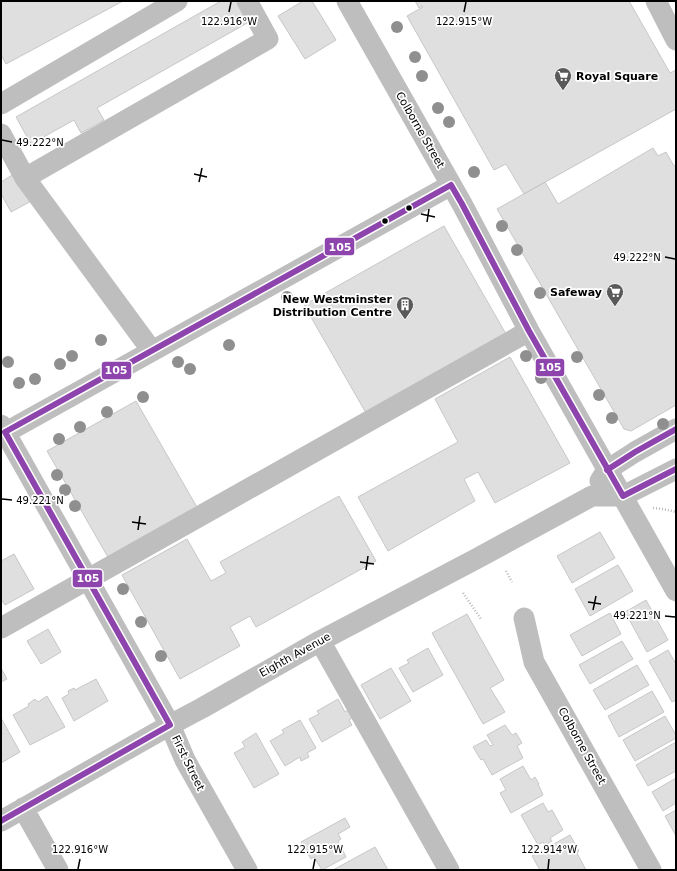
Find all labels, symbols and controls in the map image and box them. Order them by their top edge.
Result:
text: 122.916°W [201,16,257,27]
text: 122.915°W [436,16,492,27]
supermarket icon: Royal Square [553,66,573,91]
place label: Royal Square [576,70,658,83]
street label: Colborne Street [393,89,448,171]
text: 49.222°N [16,137,64,148]
unlabelled marker [404,203,414,213]
unlabelled marker [380,216,390,226]
line badge: 105 [324,237,355,256]
text: 105 [329,241,351,254]
text: 49.222°N [613,252,661,263]
supermarket icon: Safeway [605,282,625,307]
place label: Safeway [550,286,602,299]
place label: New Westminster Distribution Centre [273,293,393,319]
building icon: New Westminster Distribution Centre [395,295,415,320]
line badge: 105 [535,358,565,377]
line badge: 105 [101,361,132,380]
text: 105 [539,361,561,374]
text: 105 [105,364,127,377]
text: 49.221°N [16,495,64,506]
line badge: 105 [72,569,103,588]
text: 105 [77,572,99,585]
text: 49.221°N [613,610,661,621]
street label: Eighth Avenue [257,630,333,680]
street label: Colborne Street [555,705,609,787]
street label: First Street [169,733,207,793]
text: 122.916°W [52,844,108,855]
text: 122.915°W [287,844,343,855]
text: 122.914°W [521,844,577,855]

